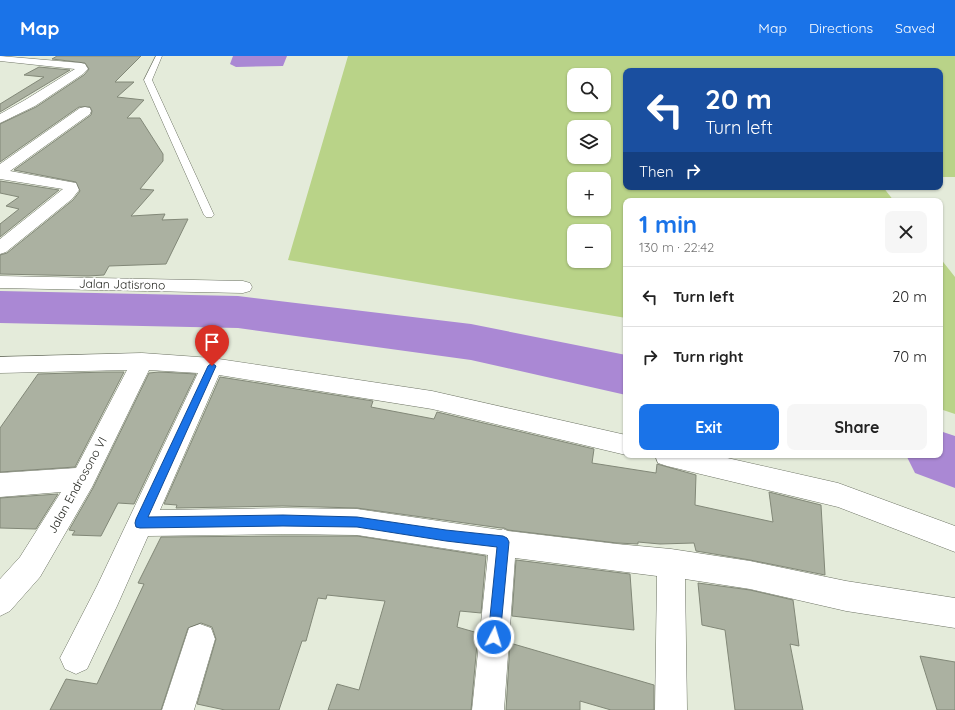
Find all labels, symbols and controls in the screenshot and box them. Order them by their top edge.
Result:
text: Map [20,16,59,40]
text: Map [758,19,787,37]
text: Directions [809,19,873,37]
text: Saved [895,19,935,37]
map controls [567,68,611,268]
button: search [567,68,611,112]
text: 20 m [705,81,772,116]
icon: left [639,84,691,136]
text: Turn left [705,116,773,139]
button: layers [567,120,611,164]
icon: right [682,160,704,182]
text: Then [639,162,674,181]
button: + [567,172,611,216]
text: 1 min [639,209,697,239]
button: close [885,211,927,253]
button: − [567,224,611,268]
text: 130 m · 22:42 [639,239,714,255]
street label: Jalan Jatisrono [79,276,165,292]
icon: left [639,286,661,308]
text: Turn left [673,287,735,306]
text: 20 m [892,287,927,306]
pin [195,325,229,366]
icon: arrive [201,331,223,353]
icon: right [639,346,661,368]
text: Turn right [673,347,744,366]
text: 70 m [893,347,927,366]
button: Exit [639,404,779,450]
button: Share [787,404,927,450]
street label: Jalan Endrosono VI [44,434,110,536]
position arrow [473,616,515,658]

